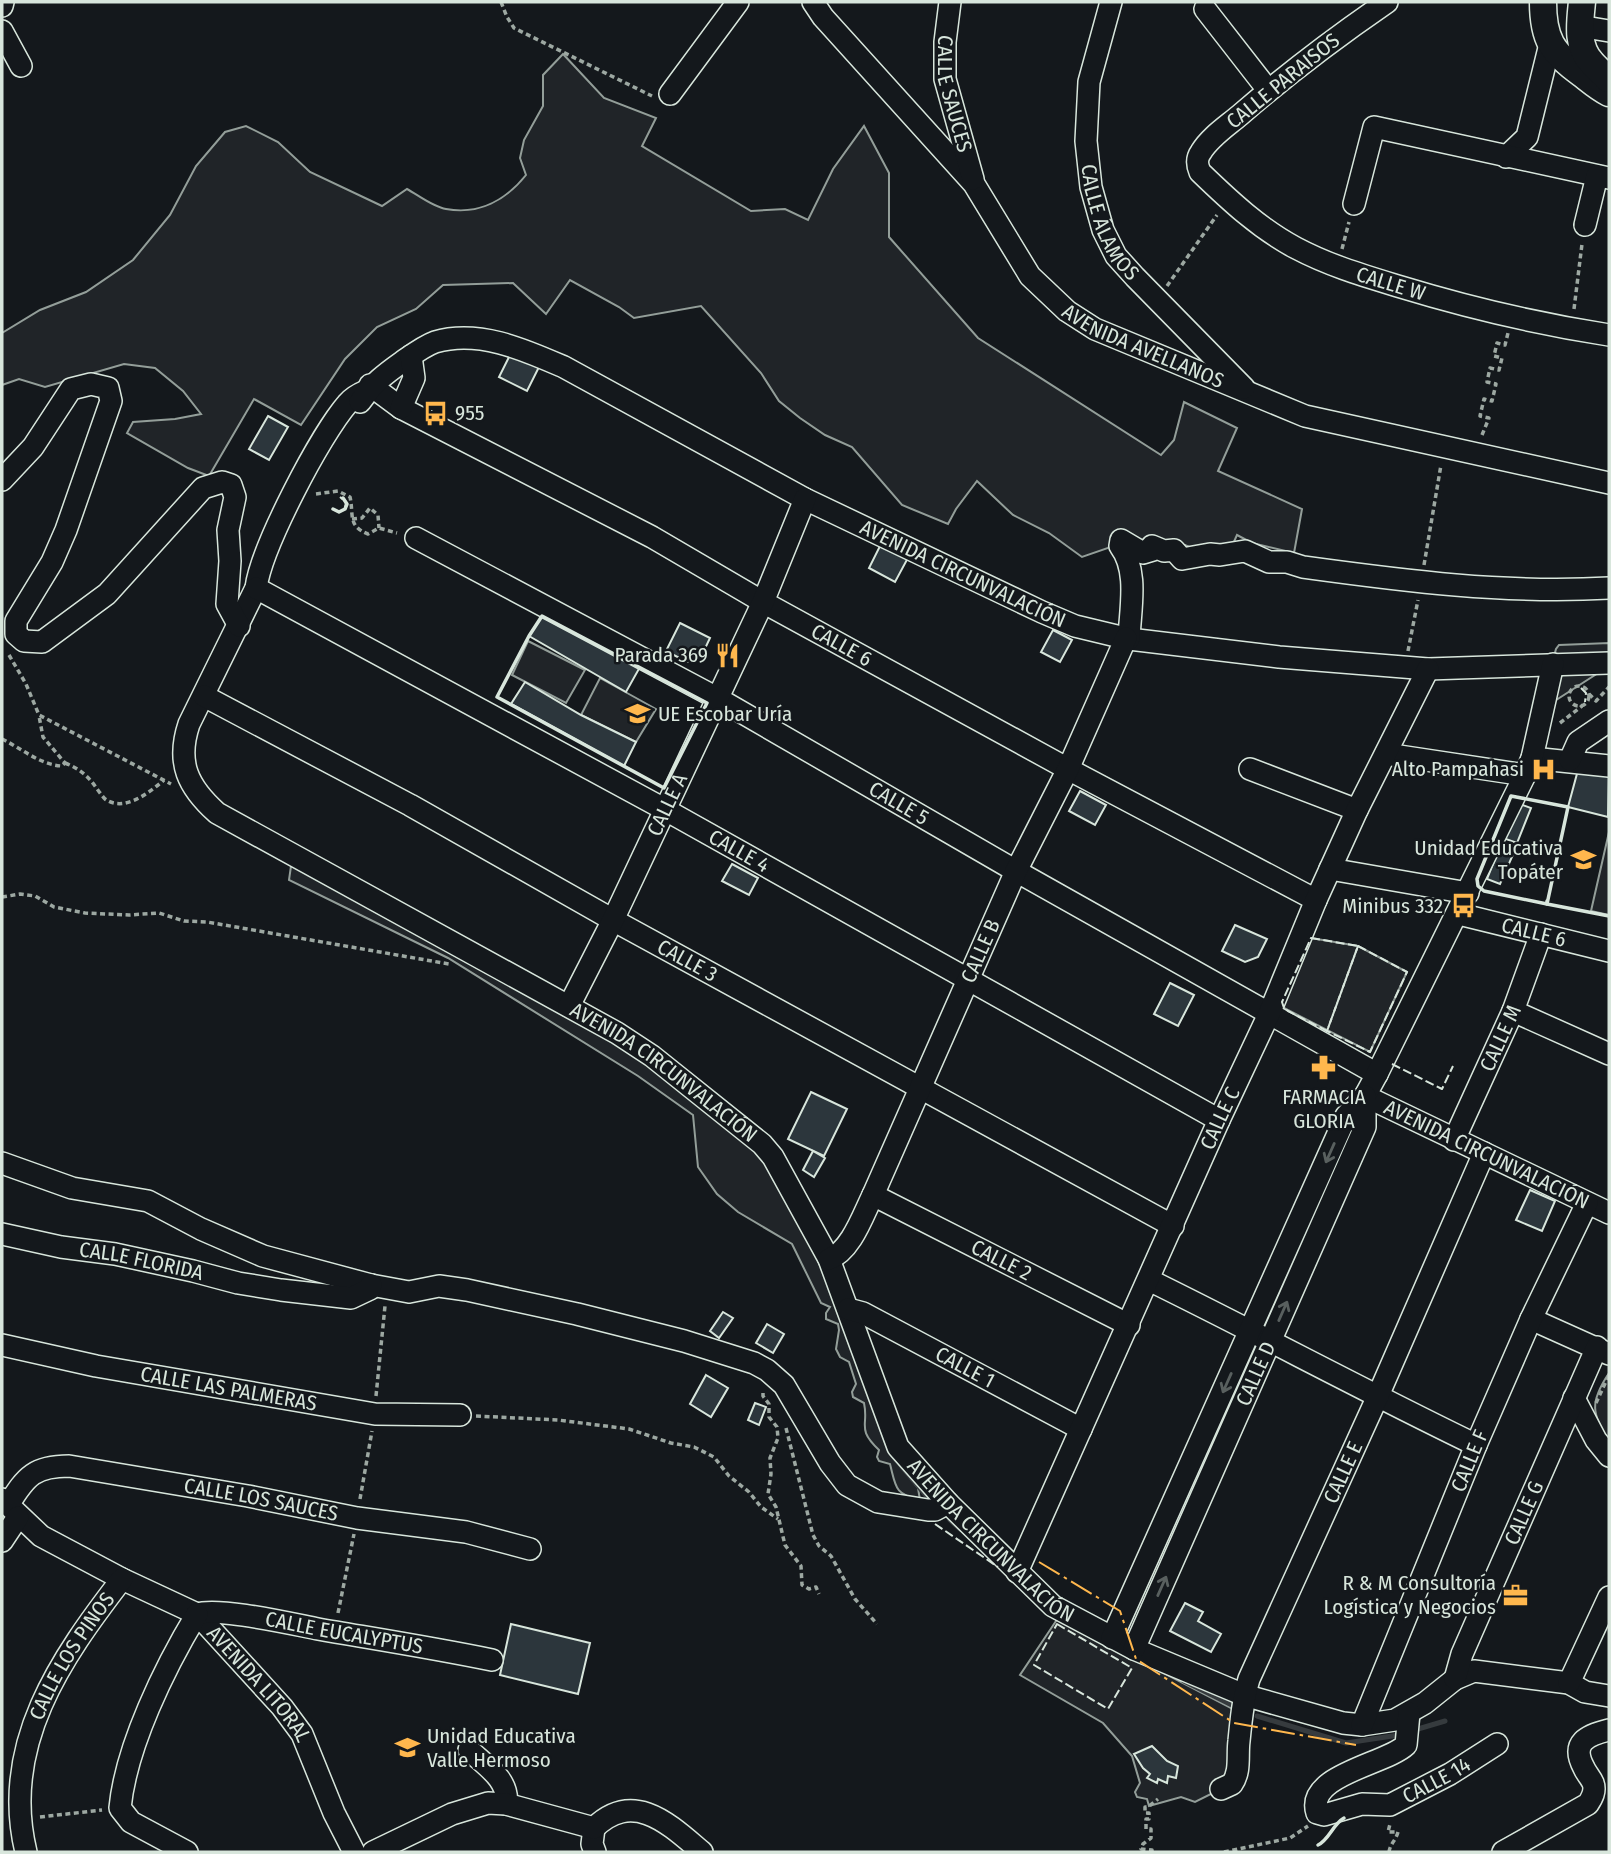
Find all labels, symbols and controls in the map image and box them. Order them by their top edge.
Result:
street label: CALLE PARAISOS [1221,28,1345,134]
street label: CALLE SAUCES [931,33,978,155]
street label: CALLE ÁLAMOS [1076,163,1145,286]
street label: CALLE W [1353,261,1429,307]
street label: AVENIDA AVELLANOS [1057,298,1228,394]
bus stop icon: 955 [421,399,449,427]
place label: 955 [455,400,484,426]
street label: AVENIDA CIRCUNVALACIÓN [856,514,1070,634]
street label: CALLE 6 [807,618,877,672]
restaurant icon: Parada 369 [714,641,742,669]
place label: Parada 369 [615,642,708,668]
school or university icon: UE Escobar Uría [624,700,652,728]
place label: UE Escobar Uría [658,701,792,727]
hospital icon: Alto Pampahasi [1530,755,1558,783]
place label: Alto Pampahasi [1392,756,1524,782]
street label: CALLE A [641,769,693,840]
street label: CALLE 5 [864,776,933,831]
street label: CALLE 4 [704,824,774,878]
place label: Unidad Educativa Topáter [1414,835,1564,885]
school or university icon: Unidad Educativa Topáter [1569,846,1597,874]
bus stop icon: Minibus 332 [1449,892,1477,920]
place label: Minibus 332 [1342,893,1443,919]
street label: CALLE 6 [1499,912,1569,953]
street label: CALLE B [955,915,1006,987]
street label: CALLE 3 [653,934,722,987]
street label: AVENIDA CIRCUNVALACIÓN [566,997,762,1148]
street label: CALLE M [1474,1001,1527,1075]
pharmacy icon: FARMACIA GLORIA [1310,1054,1338,1082]
street label: CALLE C [1194,1083,1246,1154]
place label: FARMACIA GLORIA [1282,1084,1366,1134]
street label: AVENIDA CIRCUNVALACIÓN [1380,1094,1594,1215]
one-way arrow [1323,1142,1336,1163]
street label: CALLE 2 [967,1234,1036,1286]
street label: CALLE FLORIDA [78,1237,206,1286]
one-way arrow [1277,1301,1290,1322]
street label: CALLE D [1230,1338,1281,1410]
street label: CALLE 1 [931,1341,999,1394]
street label: CALLE LAS PALMERAS [139,1361,319,1417]
one-way arrow [1220,1372,1233,1393]
street label: CALLE F [1445,1426,1494,1496]
street label: CALLE E [1318,1437,1368,1508]
street label: AVENIDA CIRCUNVALACIÓN [902,1453,1079,1628]
street label: CALLE LOS SAUCES [182,1472,340,1527]
street label: CALLE G [1499,1477,1549,1549]
place label: R & M Consultoría Logística y Negocios [1324,1570,1496,1620]
one-way arrow [1156,1576,1169,1597]
office icon: R & M Consultoría Logística y Negocios [1502,1581,1530,1609]
street label: CALLE LOS PINOS [24,1587,120,1724]
street label: CALLE EUCALYPTUS [263,1606,425,1660]
street label: AVENIDA LITORAL [201,1620,317,1746]
place label: Unidad Educativa Valle Hermoso [427,1723,576,1773]
school or university icon: Unidad Educativa Valle Hermoso [393,1734,421,1762]
street label: CALLE 14 [1398,1751,1475,1809]

